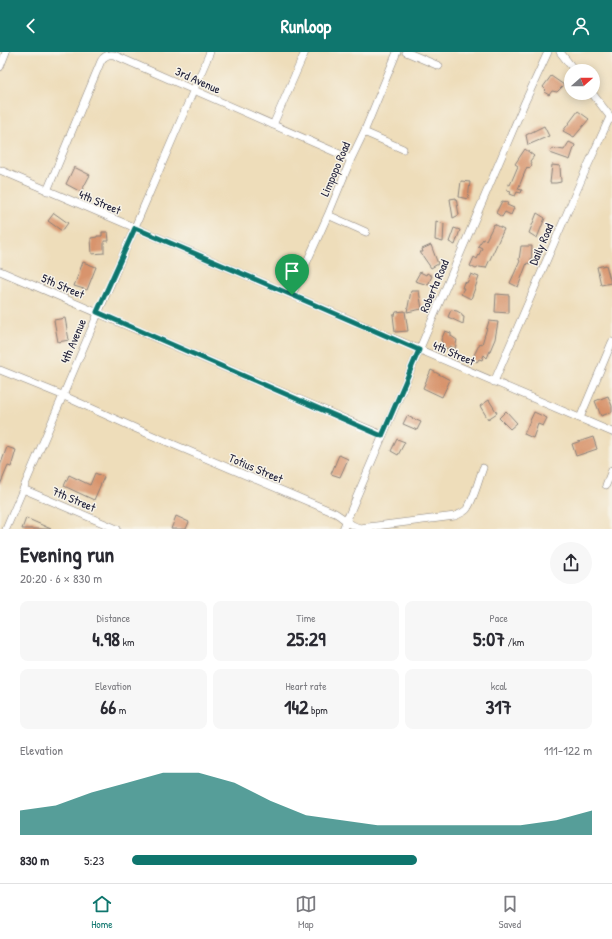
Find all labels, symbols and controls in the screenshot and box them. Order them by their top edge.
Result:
text: Runloop [281,14,331,39]
icon: back [20,15,42,37]
icon: person [570,15,592,37]
street label: 3rd Avenue [173,62,224,98]
north arrow [564,64,600,100]
map controls [564,64,600,100]
street label: Limpopo Road [316,139,354,199]
street label: 4th Street [76,186,125,219]
street label: Daily Road [525,220,558,267]
pin [275,254,309,295]
street label: Roberta Road [415,257,453,315]
icon: arrive [281,260,303,282]
street label: 5th Street [39,269,88,303]
street label: 4th Avenue [56,316,90,366]
street label: 4th Street [430,337,479,370]
street label: Totius Street [226,449,287,487]
street label: 7th Street [50,482,99,516]
text: Evening run [20,539,114,569]
button: share [550,542,592,584]
text: 20:20 · 6 × 830 m [20,569,102,587]
text: Distance [97,611,130,625]
text: Time [296,611,316,625]
text: Pace [490,611,508,625]
text: 4.98 [92,625,120,652]
text: 25:29 [286,625,326,652]
text: 5:07 [473,625,505,652]
text: km [120,635,135,649]
text: /km [505,635,524,649]
text: Elevation [95,679,132,693]
text: Heart rate [285,679,327,693]
text: kcal [491,679,507,693]
text: 66 [100,693,116,720]
text: 142 [284,693,308,720]
text: 317 [486,693,512,720]
text: m [116,703,126,717]
text: bpm [308,703,328,717]
text: Elevation [20,741,63,759]
text: 111–122 m [544,741,592,759]
text: 830 m [20,851,49,869]
text: 5:23 [84,851,104,869]
tab: Home [91,893,113,931]
tab: Map [295,893,317,931]
tab: Saved [499,893,521,931]

